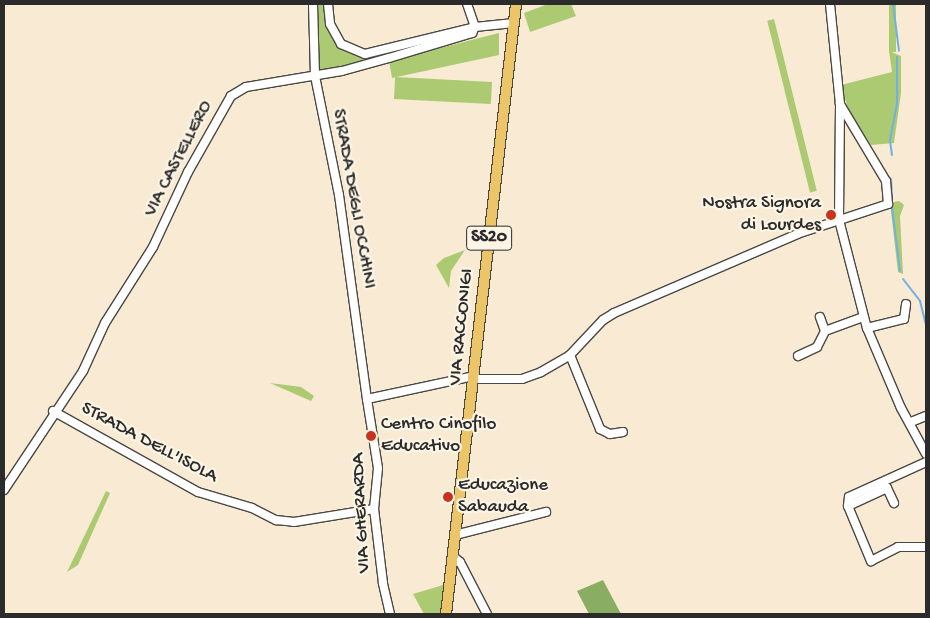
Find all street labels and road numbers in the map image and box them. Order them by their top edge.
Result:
street label: VIA CASTELLERO [140,97,218,221]
street label: STRADA DEGLI OCCHINI [326,107,380,291]
road number: SS20 [465,222,513,254]
street label: VIA RACCONIGI [445,267,479,387]
street label: STRADA DELL'ISOLA [77,397,221,489]
street label: VIA GHERARDA [347,452,377,574]

